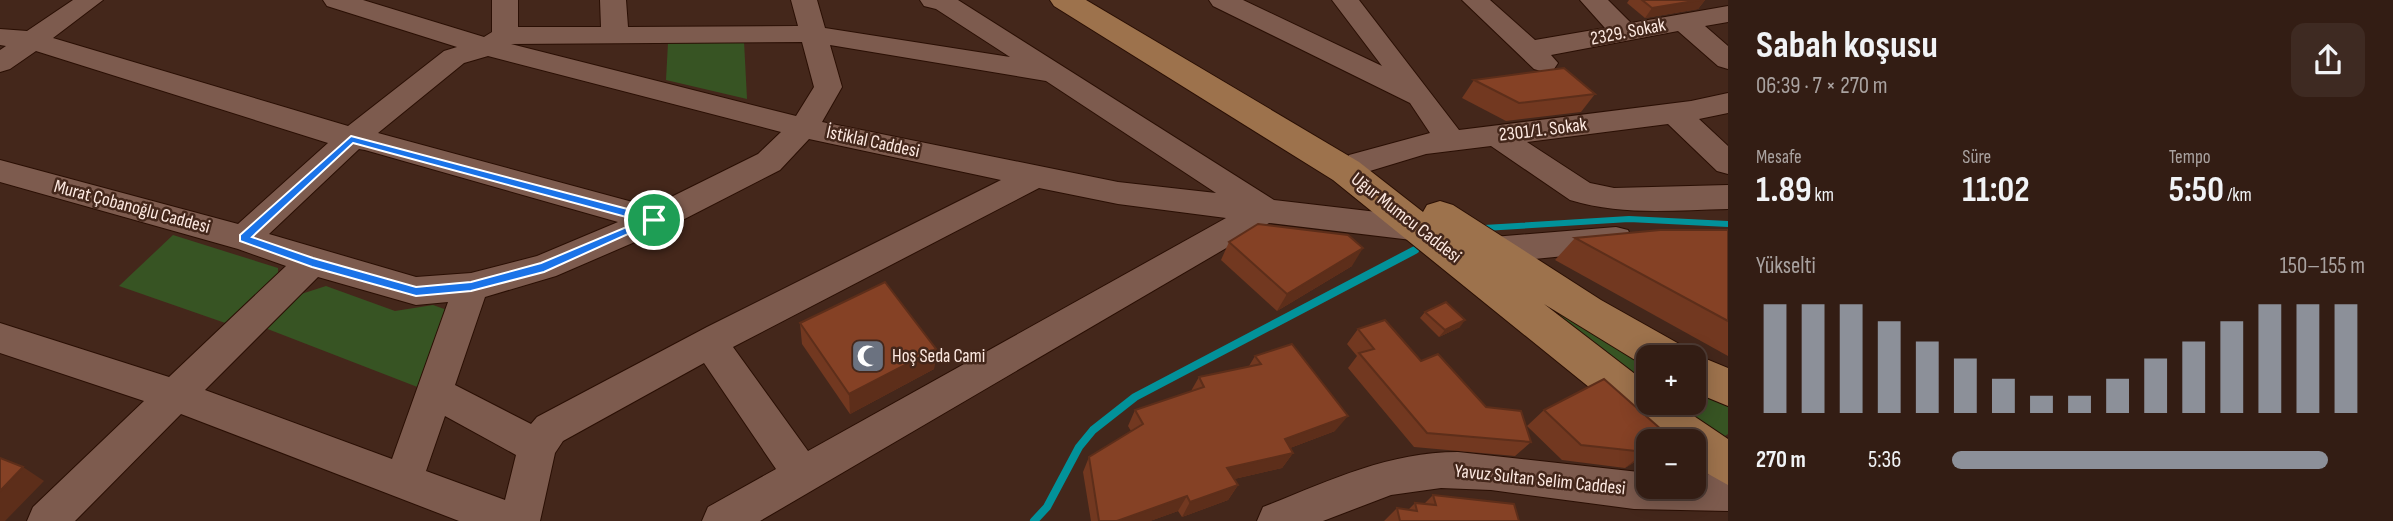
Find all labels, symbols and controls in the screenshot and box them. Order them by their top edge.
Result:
street label: 2329. Sokak [1588,13,1668,51]
text: Sabah koşusu [1756,23,1938,68]
button: share [2291,23,2365,97]
text: 06:39 · 7 × 270 m [1756,72,1887,100]
street label: 2301/1. Sokak [1498,113,1589,147]
street label: İstiklal Caddesi [824,121,922,163]
text: Mesafe [1756,146,1802,169]
text: Süre [1962,146,1991,169]
text: Tempo [2169,146,2211,169]
street label: Uğur Mumcu Caddesi [1346,168,1466,268]
text: 1.89 [1756,169,1812,212]
text: 11:02 [1962,169,2030,212]
text: 5:50 [2169,169,2224,212]
street label: Murat Çobanoğlu Caddesi [51,175,213,239]
text: km [1812,184,1834,207]
text: /km [2224,184,2252,207]
pin [624,190,684,250]
icon: arrive [635,201,673,239]
text: Yükselti [1756,252,1816,280]
text: 150–155 m [2280,252,2365,280]
mosque icon: Hoş Seda Cami [849,337,887,375]
place label: Hoş Seda Cami [892,345,985,368]
map controls [1636,345,1706,499]
button: + [1636,345,1706,415]
button: − [1636,429,1706,499]
text: 270 m [1756,446,1806,474]
text: 5:36 [1868,446,1901,474]
street label: Yavuz Sultan Selim Caddesi [1453,460,1627,500]

